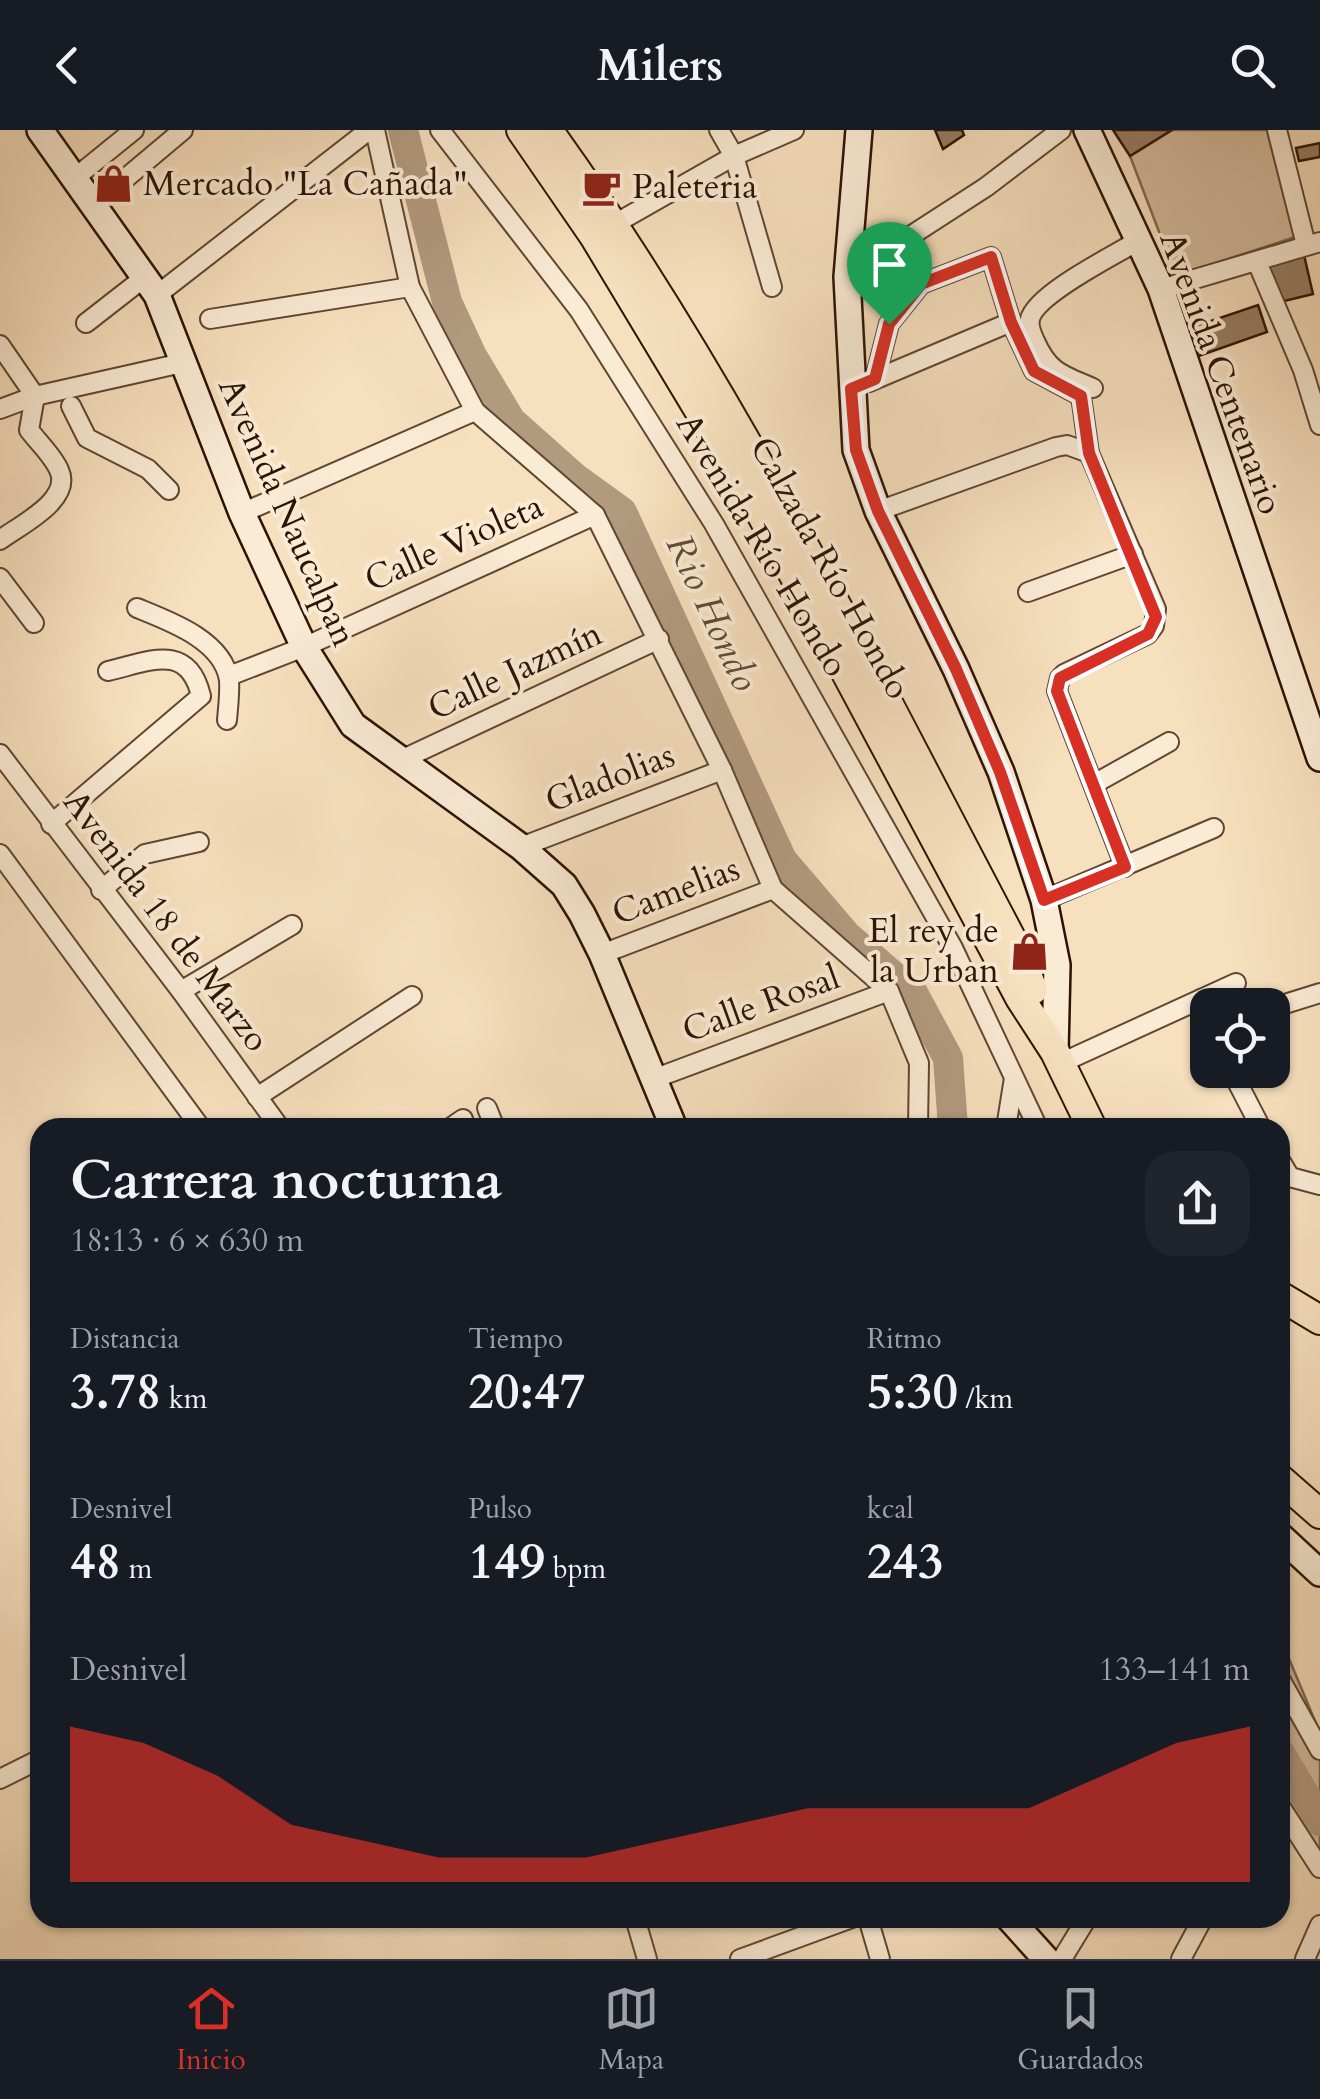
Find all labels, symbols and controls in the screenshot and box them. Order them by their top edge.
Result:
text: Milers [597,35,723,96]
icon: back [40,38,95,93]
icon: search [1225,38,1280,93]
place label: Mercado "La Cañada" [143,160,468,208]
shop icon: Mercado "La Cañada" [92,163,134,205]
place label: Paleteria [632,163,757,211]
cafe icon: Paleteria [581,166,623,208]
pin [847,222,932,325]
street label: Avenida Centenario [1148,225,1294,521]
icon: arrive [862,237,917,292]
street label: Avenida Naucalpan [206,370,368,654]
street label: Avenida Río Hondo [664,404,860,686]
street label: Calzada Río Hondo [738,428,922,708]
street label: Calle Violeta [357,482,551,604]
water label: Rio Hondo [653,526,771,700]
street label: Calle Jazmín [420,610,610,732]
street label: Gladolias [538,731,682,825]
street label: Avenida 18 de Marzo [52,780,280,1062]
street label: Camelias [605,845,747,937]
place label: El rey de la Urban [868,907,999,995]
shop icon: El rey de la Urban [1008,930,1050,972]
street label: Calle Rosal [676,953,846,1055]
map controls [1190,988,1290,1088]
button: locate [1190,988,1290,1088]
text: Carrera nocturna [70,1144,502,1218]
button: share [1145,1151,1250,1256]
text: 18:13 · 6 × 630 m [70,1219,304,1263]
text: Distancia [70,1320,180,1358]
text: Tiempo [468,1320,563,1358]
text: Ritmo [867,1320,942,1358]
text: 3.78 [70,1358,161,1426]
text: 20:47 [468,1358,585,1426]
text: 5:30 [867,1358,958,1426]
text: km [161,1380,208,1418]
text: /km [958,1380,1013,1418]
text: Desnivel [70,1490,173,1528]
text: Pulso [468,1490,532,1528]
text: kcal [867,1490,914,1528]
text: 48 [70,1528,121,1596]
text: 149 [468,1528,545,1596]
text: 243 [867,1528,944,1596]
text: m [121,1550,152,1588]
text: bpm [545,1550,606,1588]
text: Desnivel [70,1648,187,1692]
text: 133–141 m [1098,1648,1250,1692]
tab: Inicio [177,1981,246,2079]
tab: Mapa [599,1981,664,2079]
tab: Guardados [1017,1981,1143,2079]

